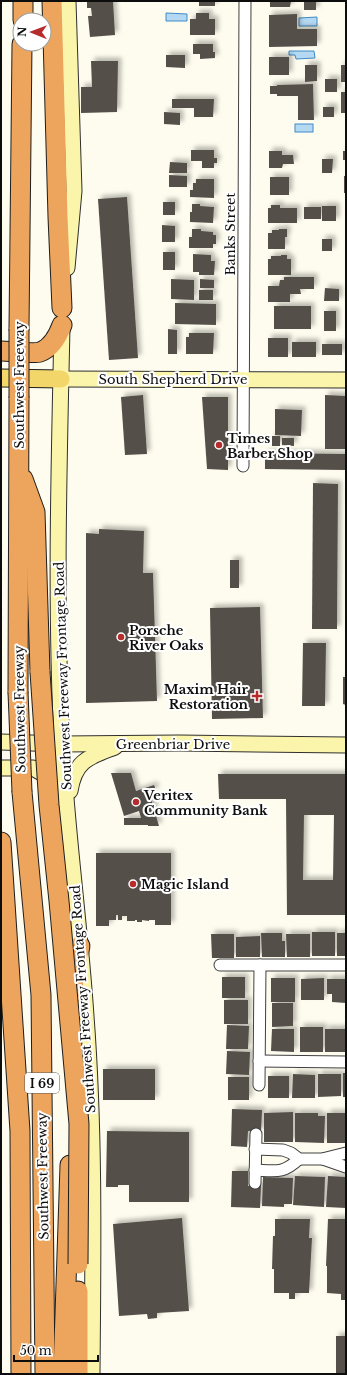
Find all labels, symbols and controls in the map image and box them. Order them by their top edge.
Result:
north arrow [12,12,52,52]
text: N [15,26,29,37]
street label: Banks Street [222,192,239,275]
street label: Southwest Freeway [11,321,28,449]
street label: South Shepherd Drive [99,371,247,388]
place label: Times Barber Shop [227,430,313,462]
marker: Times Barber Shop [214,440,224,450]
street label: Southwest Freeway Frontage Road [51,561,75,791]
place label: Porsche River Oaks [129,622,204,654]
marker: Porsche River Oaks [116,632,126,642]
street label: Southwest Freeway [10,644,30,773]
place label: Maxim Hair Restoration [164,681,249,713]
marker: Maxim Hair Restoration [251,690,263,702]
street label: Greenbriar Drive [116,736,230,753]
place label: Veritex Community Bank [143,787,268,819]
marker: Veritex Community Bank [131,797,141,807]
place label: Magic Island [141,876,229,893]
marker: Magic Island [128,879,138,889]
street label: Southwest Freeway Frontage Road [67,884,99,1114]
road number: I 69 [25,1073,59,1093]
street label: Southwest Freeway [33,1111,53,1240]
scale bar [14,1337,98,1363]
text: 50 m [20,1343,52,1358]

